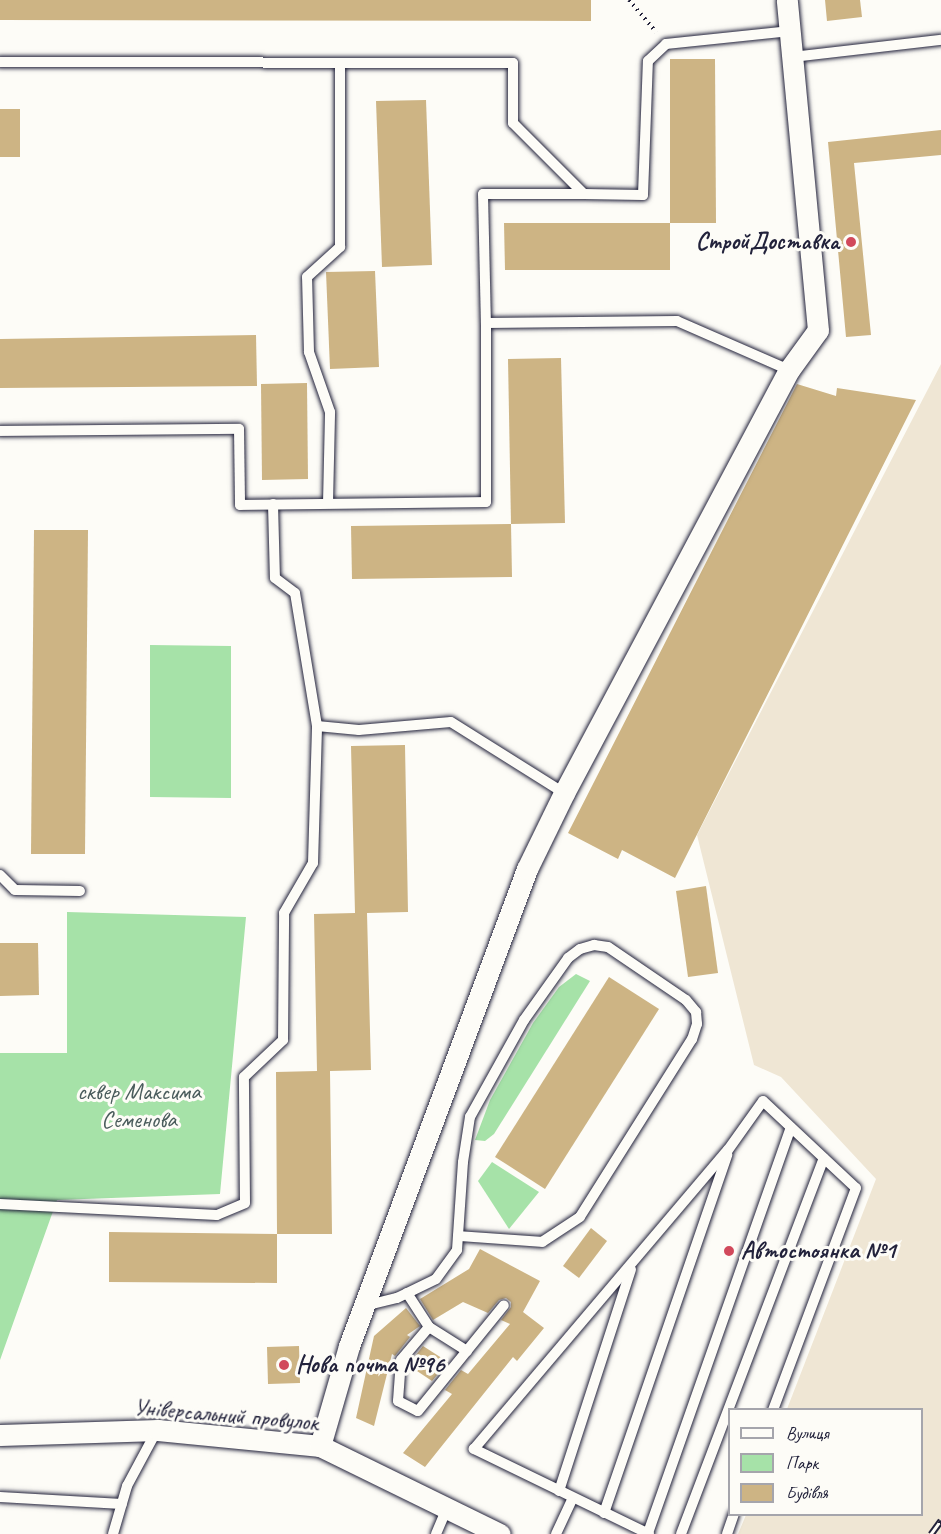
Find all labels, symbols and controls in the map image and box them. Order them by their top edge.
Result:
place label: СтройДоставка [696,228,839,256]
marker: СтройДоставка [844,235,858,249]
park label: сквер Максима Семенова [76,1078,202,1134]
place label: Автостоянка №1 [741,1237,896,1265]
marker: Автостоянка №1 [722,1244,736,1258]
place label: Нова почта №96 [296,1351,445,1379]
marker: Нова почта №96 [277,1358,291,1372]
street label: Універсальний провулок [133,1393,319,1437]
legend [728,1408,923,1516]
text: Вулиця [786,1422,829,1444]
text: Парк [786,1452,818,1474]
text: Будівля [786,1482,828,1504]

